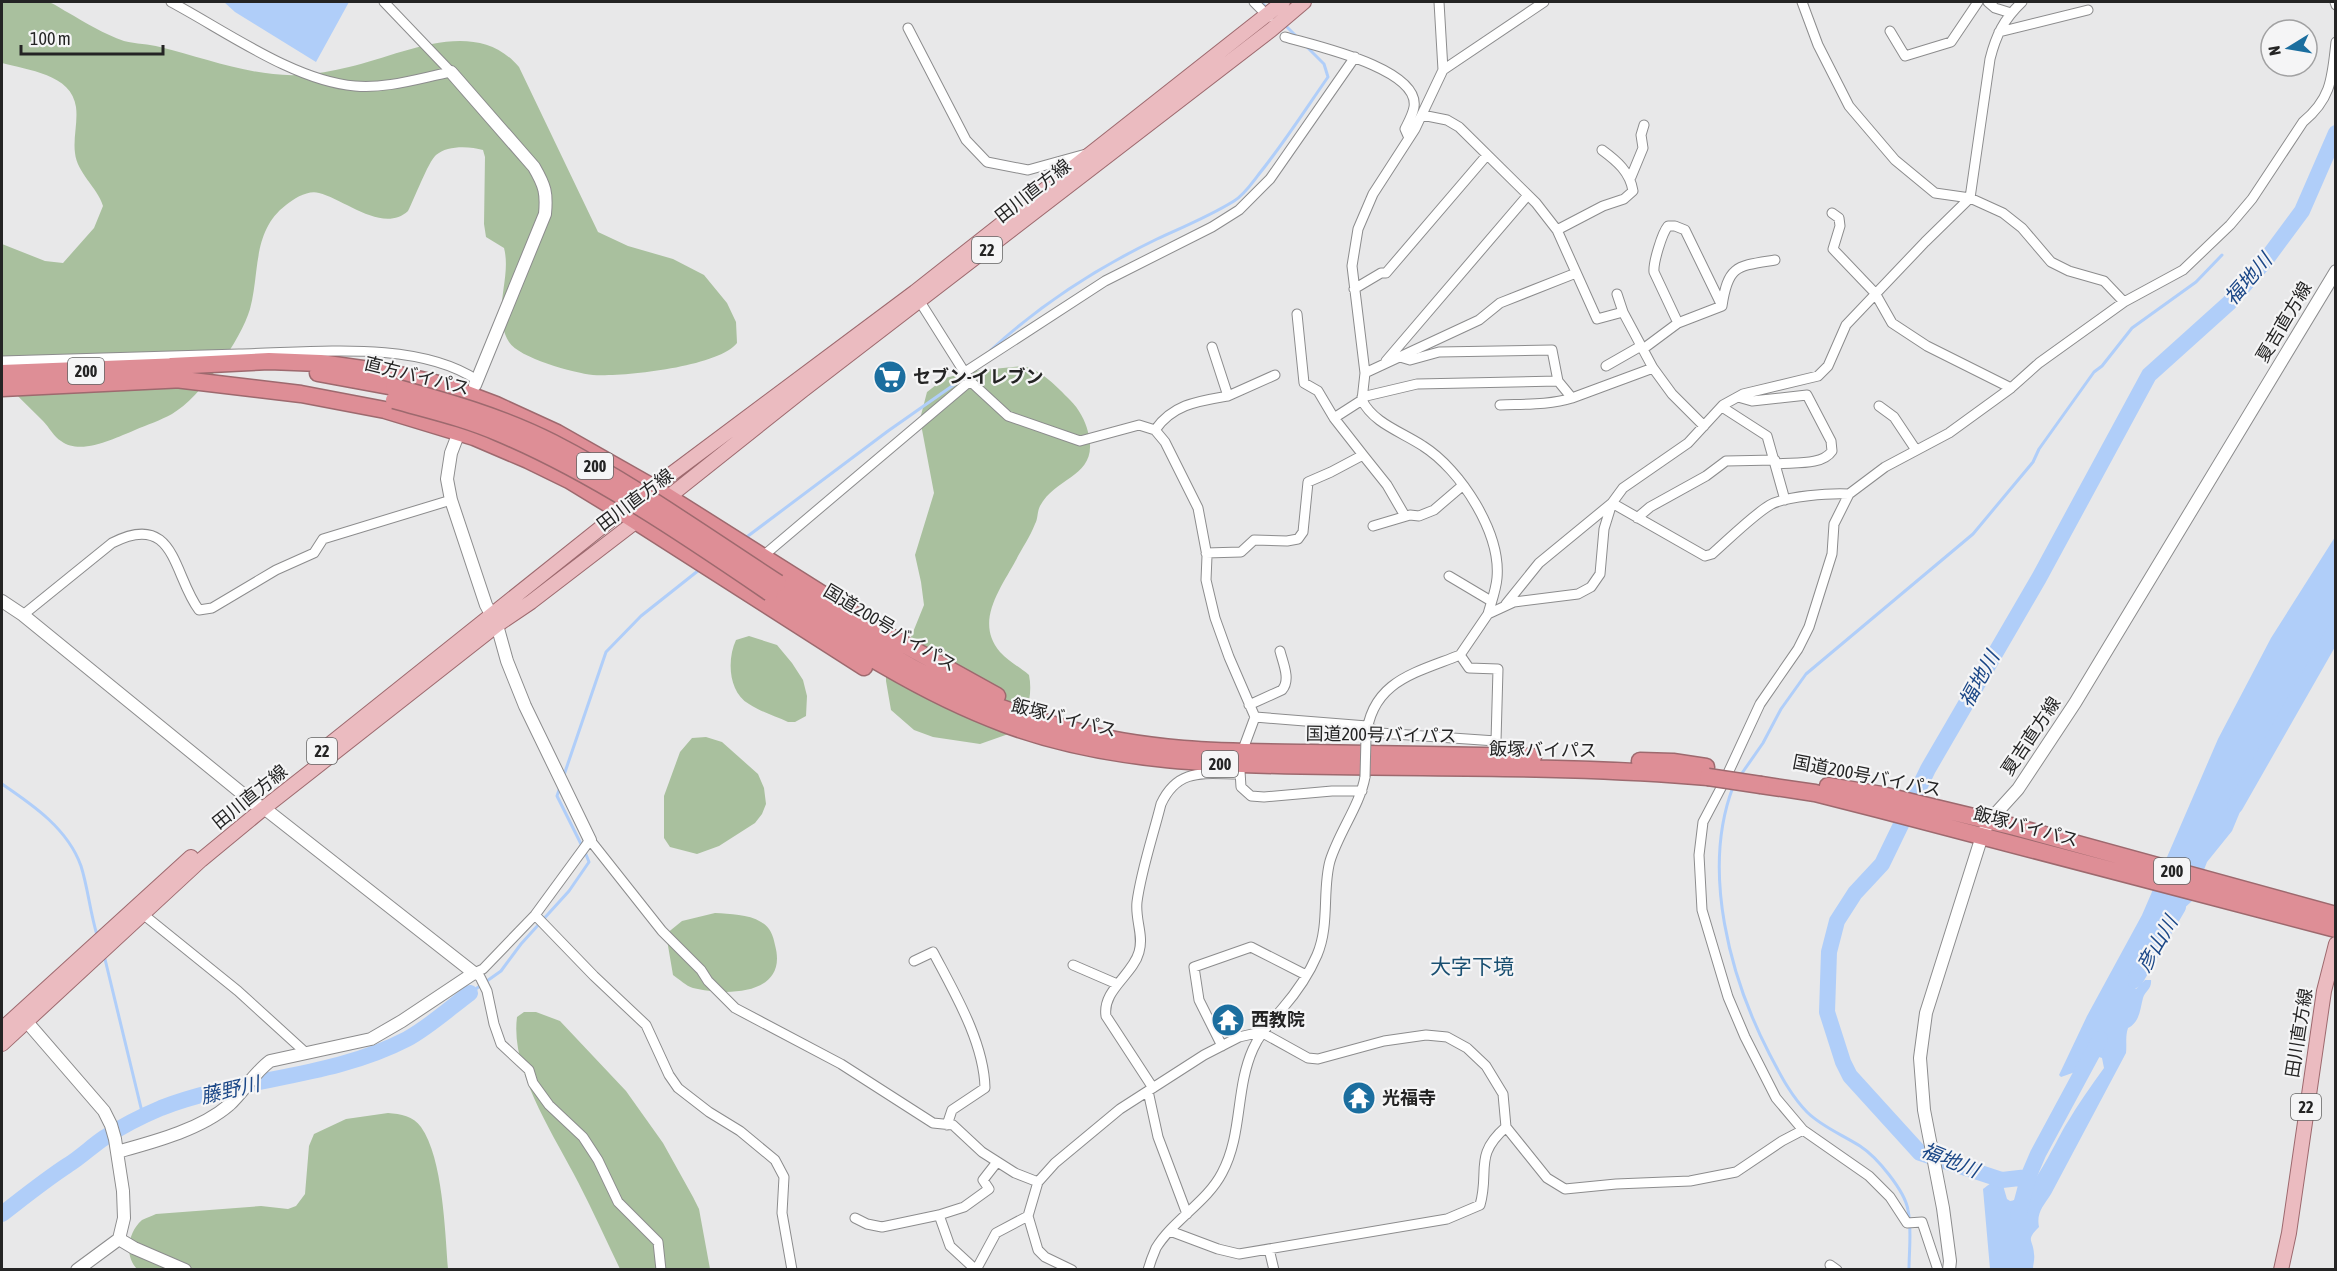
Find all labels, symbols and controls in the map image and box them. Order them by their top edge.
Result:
scale bar [21,18,164,56]
north arrow [2259,18,2319,78]
text: 100 m [30,28,71,49]
text: N [2265,45,2284,57]
street label: 田川直方線 [991,155,1075,227]
road number: 22 [972,237,1002,263]
water label: 福地川 [2219,247,2277,309]
street label: 夏吉直方線 [2251,278,2316,366]
street label: 直方バイパス [362,352,472,399]
road number: 200 [68,358,104,384]
supermarket icon: セブン-イレブン [872,359,908,395]
place label: セブン-イレブン [913,366,1044,387]
road number: 200 [577,453,613,479]
street label: 田川直方線 [592,464,677,535]
street label: 国道200号バイパス [820,580,960,675]
water label: 福地川 [1954,645,2004,711]
street label: 夏吉直方線 [1997,693,2064,779]
street label: 飯塚バイパス [1009,694,1119,741]
street label: 国道200号バイパス [1305,723,1457,746]
road number: 22 [307,738,337,764]
street label: 飯塚バイパス [1489,738,1597,761]
road number: 200 [1202,751,1238,777]
street label: 国道200号バイパス [1791,751,1943,800]
street label: 田川直方線 [208,760,291,833]
street label: 飯塚バイパス [1971,802,2081,851]
road number: 200 [2154,858,2190,884]
water label: 彦山川 [2132,910,2183,975]
district label: 大字下境 [1430,954,1514,978]
street label: 田川直方線 [2281,987,2316,1079]
temple icon: 西教院 [1210,1002,1246,1038]
place label: 西教院 [1251,1009,1305,1030]
water label: 藤野川 [198,1071,264,1107]
temple icon: 光福寺 [1341,1080,1377,1116]
place label: 光福寺 [1382,1087,1436,1108]
road number: 22 [2291,1094,2321,1120]
water label: 福地川 [1918,1138,1984,1182]

